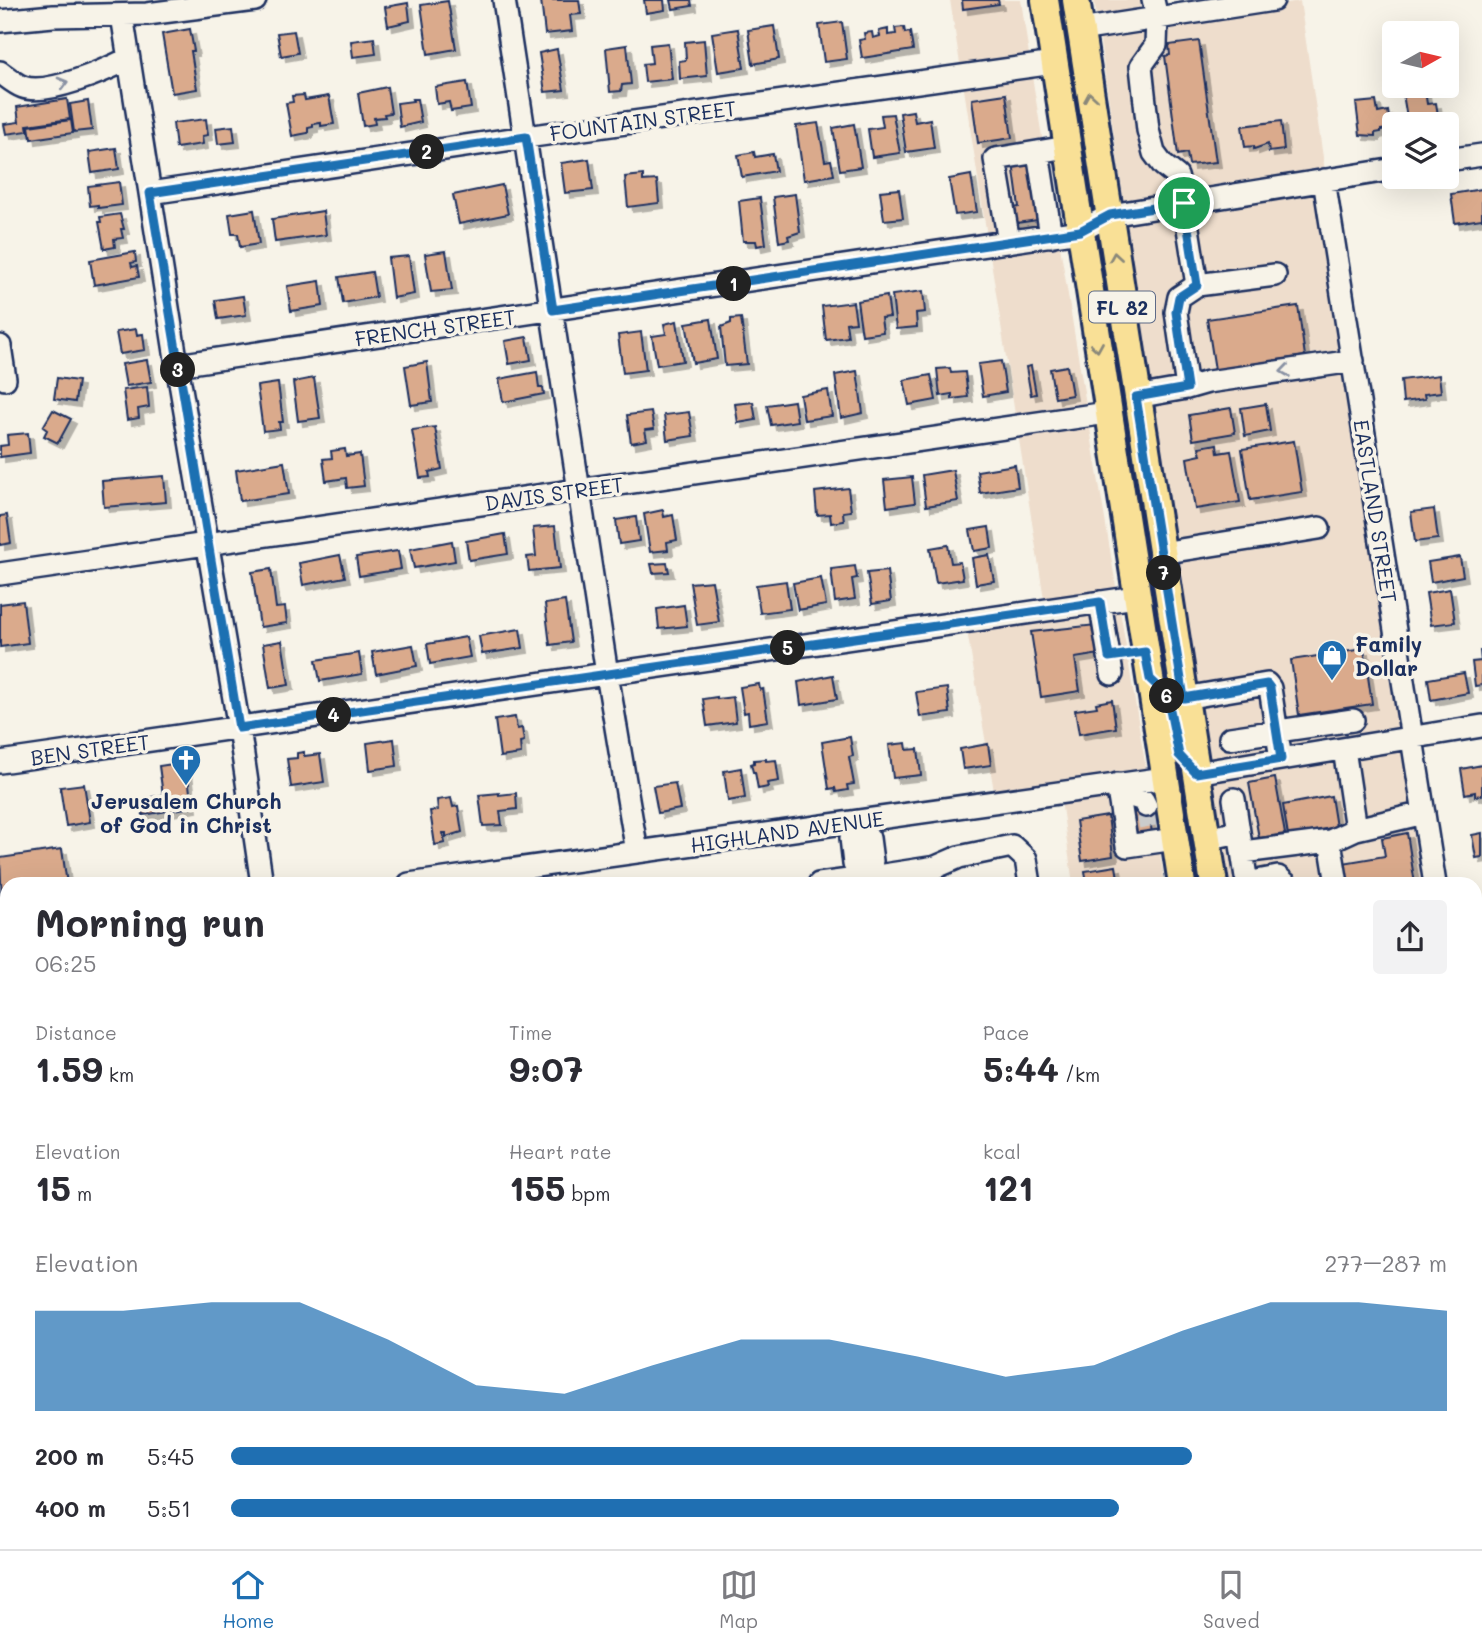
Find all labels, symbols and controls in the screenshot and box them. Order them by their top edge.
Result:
north arrow [1382,21,1460,98]
map controls [1382,21,1459,189]
one-way arrow [57,77,69,91]
one-way arrow [1083,91,1098,103]
street label: FOUNTAIN STREET [548,94,738,146]
button: layers [1382,112,1459,189]
pin: 2 [410,134,444,170]
text: 2 [421,139,432,164]
pin [1154,173,1214,233]
icon: arrive [1165,184,1203,222]
one-way arrow [1108,251,1123,263]
pin: 1 [716,266,752,302]
text: 1 [729,271,738,296]
road number: FL 82 [1089,292,1155,322]
street label: FRENCH STREET [353,302,517,352]
one-way arrow [1090,341,1105,353]
pin: 3 [160,352,196,388]
text: 3 [172,357,183,382]
one-way arrow [1279,363,1291,378]
street label: EASTLAND STREET [1348,417,1404,605]
street label: DAVIS STREET [483,470,625,516]
pin: 7 [1146,556,1182,590]
text: 7 [1158,560,1169,585]
pin: 5 [770,630,806,666]
place label: Family Dollar [1355,630,1422,681]
text: 5 [782,635,793,660]
shop icon: Family Dollar [1315,638,1349,682]
pin: 6 [1150,678,1184,714]
text: 6 [1161,683,1172,708]
pin: 4 [316,698,352,732]
text: 4 [327,702,340,727]
street label: BEN STREET [29,727,151,771]
church icon: Jerusalem Church of God in Christ [169,743,203,787]
place label: Jerusalem Church of God in Christ [91,787,281,838]
street label: HIGHLAND AVENUE [688,804,886,858]
text: Morning run [35,897,265,947]
button: share [1373,900,1447,974]
text: 06:25 [35,948,96,978]
text: Distance [35,1020,117,1045]
text: Time [509,1020,552,1045]
text: Pace [983,1020,1029,1045]
text: 1.59 [35,1045,103,1091]
text: 9:07 [509,1045,583,1091]
text: 5:44 [983,1045,1059,1091]
text: km [103,1062,134,1087]
text: /km [1059,1062,1100,1087]
text: Elevation [35,1139,120,1164]
text: Heart rate [509,1139,612,1164]
text: kcal [983,1139,1021,1164]
text: 15 [35,1164,71,1210]
text: 155 [509,1164,565,1210]
text: 121 [983,1164,1034,1210]
text: m [71,1181,92,1206]
text: bpm [565,1181,610,1206]
text: Elevation [35,1248,138,1278]
text: 277–287 m [1325,1248,1447,1278]
text: 200 m [35,1441,104,1471]
text: 5:45 [147,1441,194,1471]
text: 400 m [35,1493,106,1523]
text: 5:51 [147,1493,191,1523]
tab: Home [223,1566,274,1633]
tab: Map [719,1566,758,1633]
tab: Saved [1203,1566,1259,1633]

